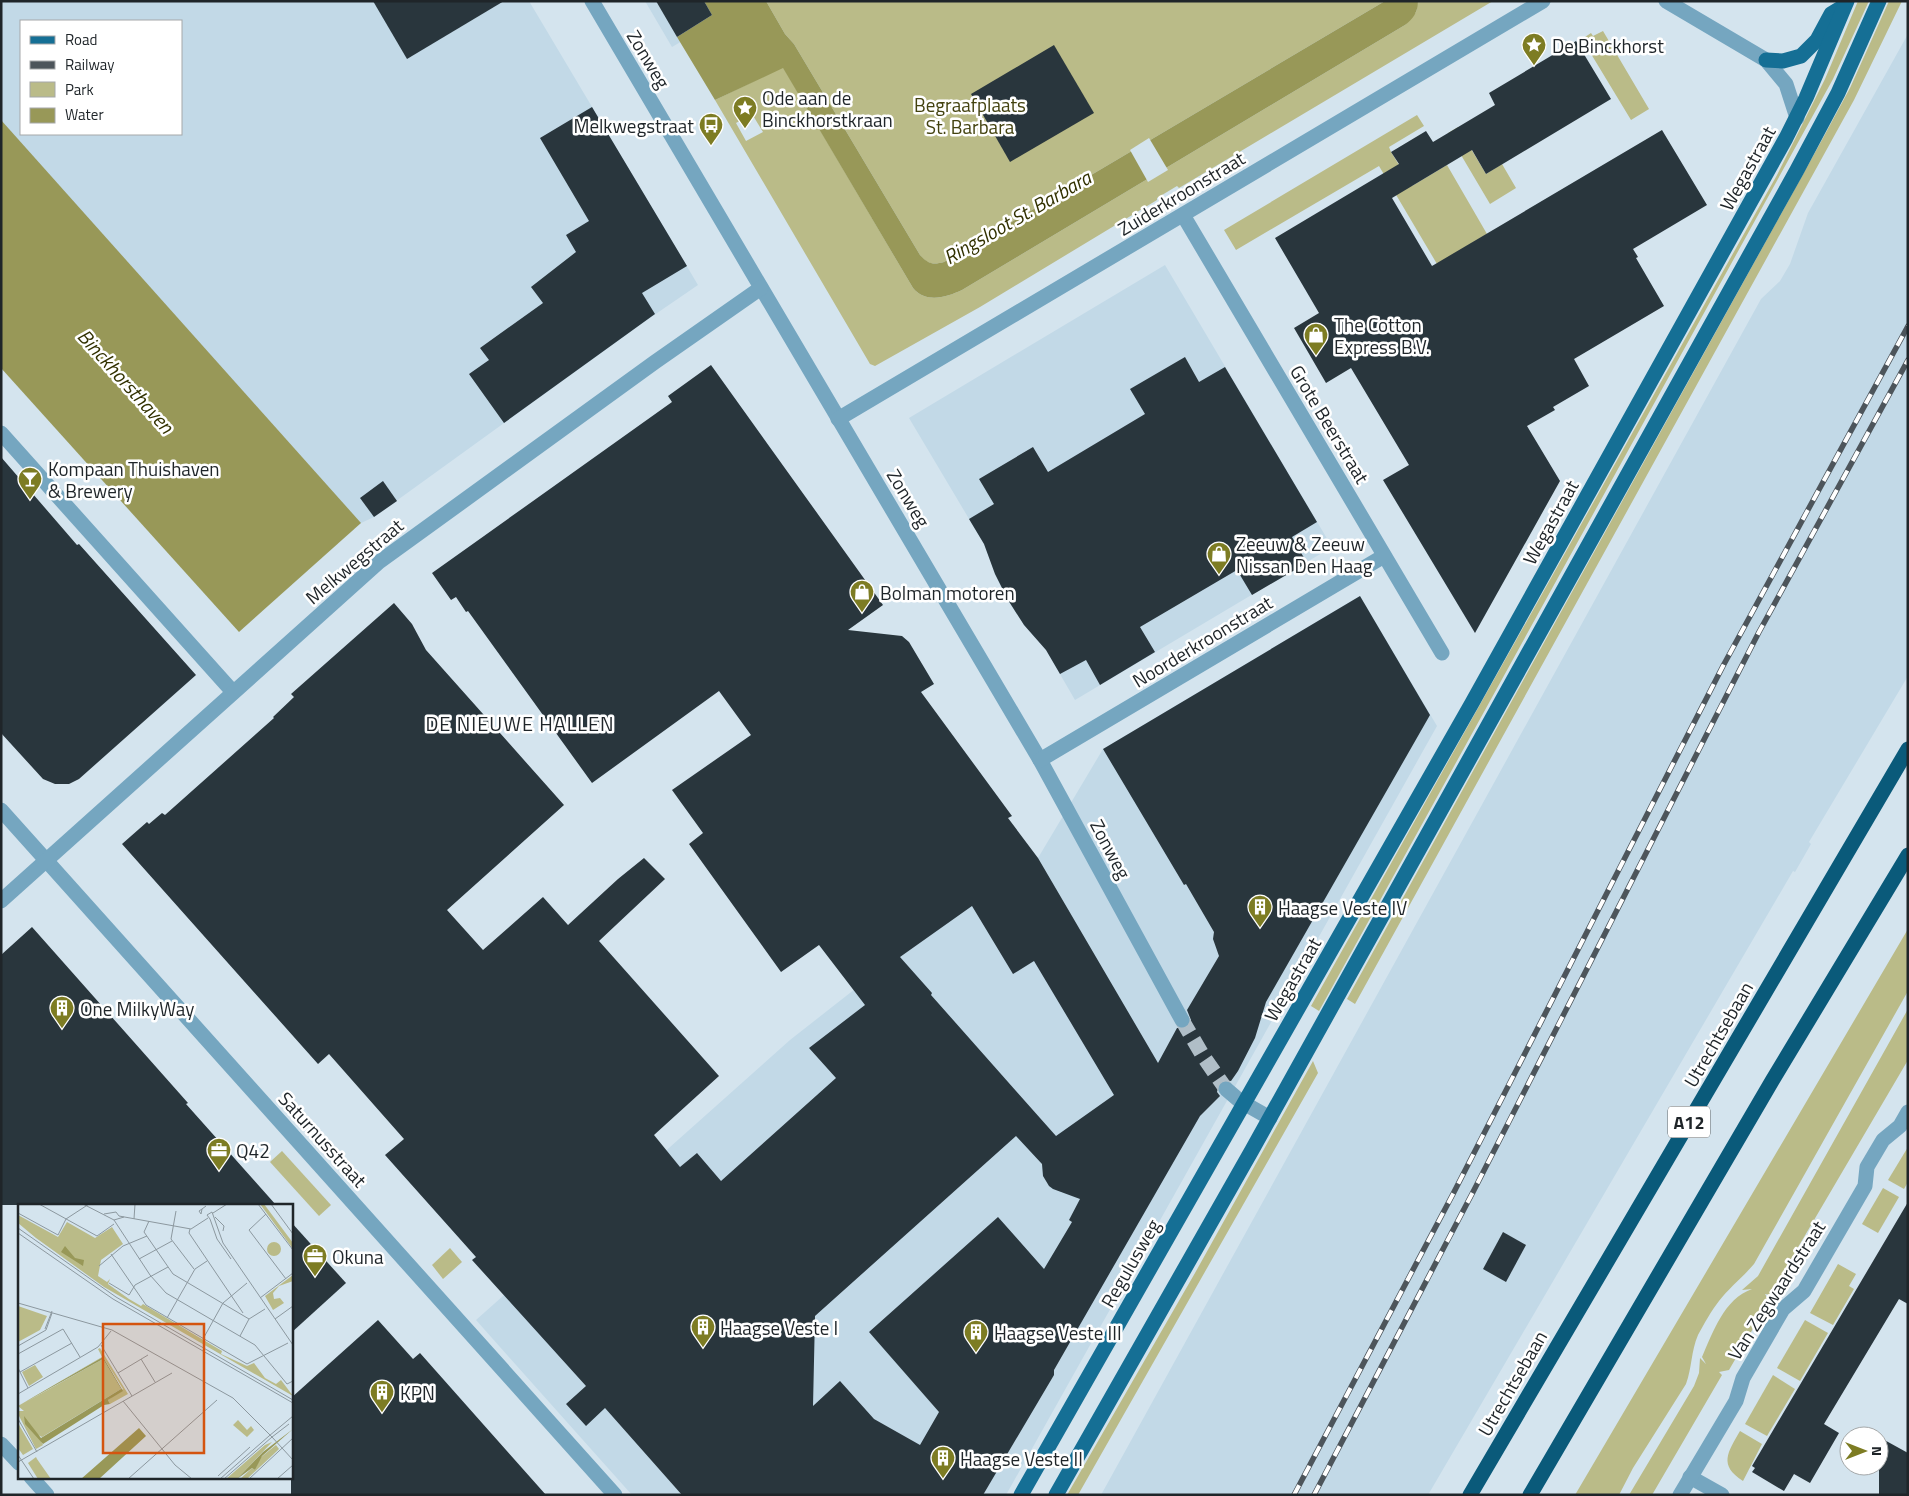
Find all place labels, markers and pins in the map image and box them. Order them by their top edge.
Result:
place label: De Binckhorst [1552,31,1664,60]
place icon: De Binckhorst [1521,32,1547,66]
place label: Ode aan de Binckhorstkraan [762,83,893,134]
place icon: Ode aan de Binckhorstkraan [732,95,758,129]
place label: Melkwegstraat [574,111,694,140]
bus stop icon: Melkwegstraat [698,112,724,146]
place label: The Cotton Express B.V. [1334,310,1430,361]
shop icon: The Cotton Express B.V. [1303,322,1329,356]
place label: Kompaan Thuishaven & Brewery [48,454,220,505]
bar icon: Kompaan Thuishaven & Brewery [17,466,43,500]
place label: Zeeuw & Zeeuw Nissan Den Haag [1236,529,1373,580]
shop icon: Zeeuw & Zeeuw Nissan Den Haag [1206,541,1232,575]
place label: Bolman motoren [880,578,1015,607]
shop icon: Bolman motoren [849,579,875,613]
place label: Haagse Veste IV [1278,893,1407,922]
building icon: Haagse Veste IV [1247,894,1273,928]
place label: One MilkyWay [80,994,194,1023]
building icon: One MilkyWay [49,995,75,1029]
place label: Q42 [236,1136,270,1165]
office icon: Q42 [206,1137,232,1171]
place label: Okuna [332,1242,384,1271]
office icon: Okuna [302,1243,328,1277]
place label: Haagse Veste I [720,1313,838,1342]
building icon: Haagse Veste I [690,1314,716,1348]
place label: Haagse Veste III [994,1318,1122,1347]
building icon: Haagse Veste III [963,1319,989,1353]
place label: KPN [400,1378,435,1407]
building icon: KPN [369,1379,395,1413]
place label: Haagse Veste II [960,1444,1083,1473]
building icon: Haagse Veste II [930,1445,956,1479]

